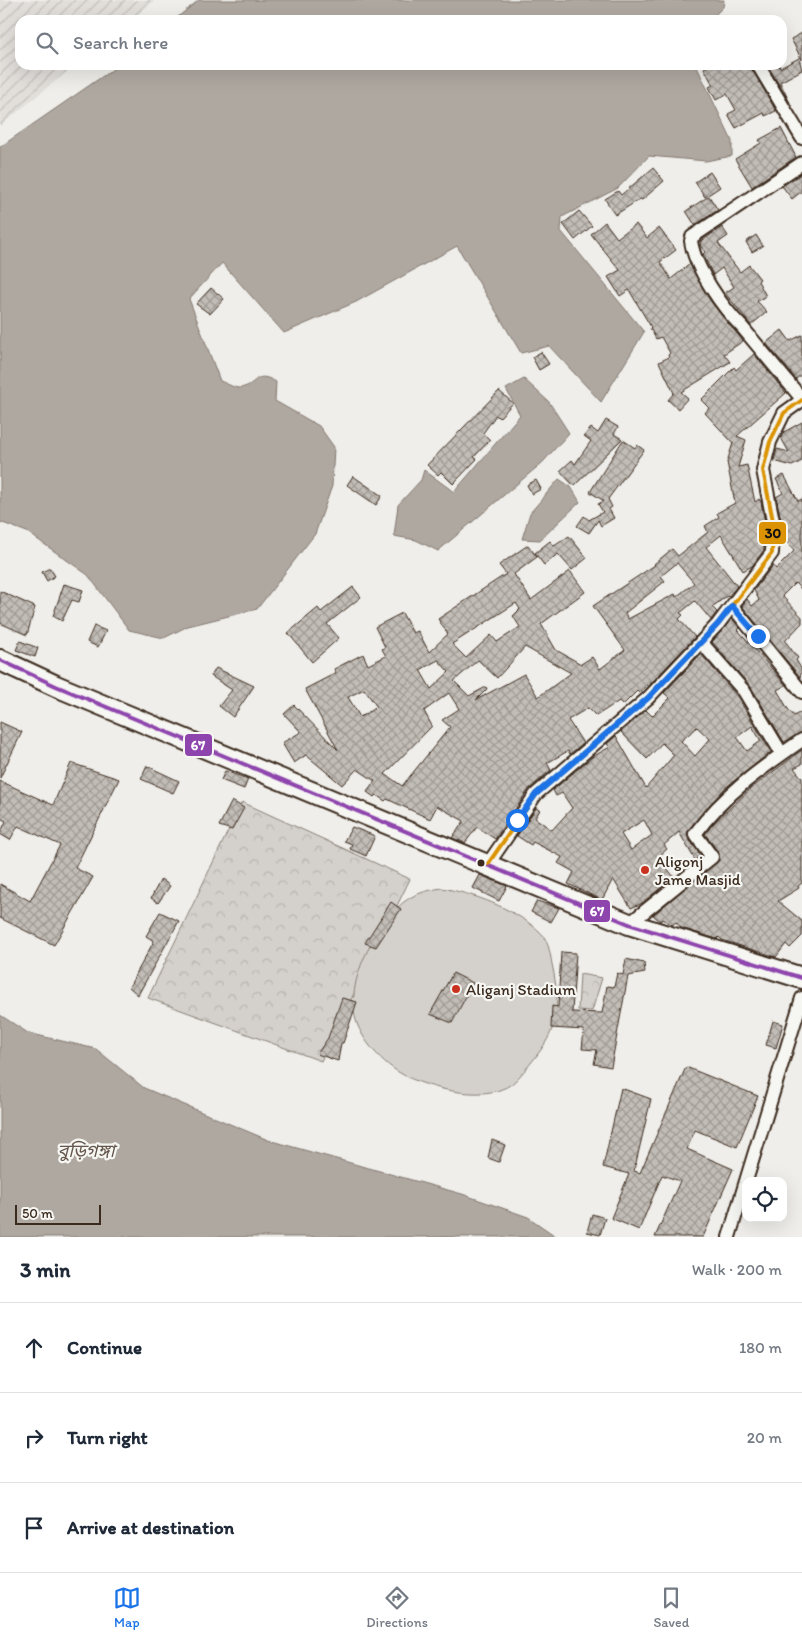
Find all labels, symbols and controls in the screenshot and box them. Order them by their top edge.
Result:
search box [15,15,787,70]
icon: search [33,29,61,57]
text: Search here [73,31,168,54]
line badge: 30 [758,521,787,545]
text: 30 [765,525,781,542]
route end [747,625,770,648]
line badge: 67 [184,733,213,757]
text: 67 [191,737,205,754]
route start [506,809,529,832]
place label: Aligonj Jame Masjid [655,852,741,889]
unlabelled marker [476,858,486,868]
marker: Aligonj Jame Masjid [639,864,651,876]
line badge: 67 [583,899,611,923]
text: 67 [590,903,604,920]
place label: Aliganj Stadium [466,980,576,999]
marker: Aliganj Stadium [450,983,462,995]
water label: বুড়িগঙ্গা [57,1140,118,1162]
map controls [742,1177,787,1222]
button: locate [742,1177,787,1222]
scale bar [15,1202,101,1225]
text: 50 m [22,1205,53,1222]
text: 3 min [20,1257,70,1282]
text: Walk · 200 m [692,1260,782,1279]
icon: ahead [20,1334,48,1362]
text: Continue [67,1336,142,1359]
text: 180 m [739,1338,782,1357]
icon: right [20,1424,48,1452]
text: Turn right [67,1426,148,1449]
text: 20 m [747,1428,782,1447]
icon: arrive [20,1514,48,1542]
text: Arrive at destination [67,1516,234,1539]
tab: Map [113,1584,141,1631]
tab: Directions [366,1584,428,1631]
tab: Saved [653,1584,689,1631]

